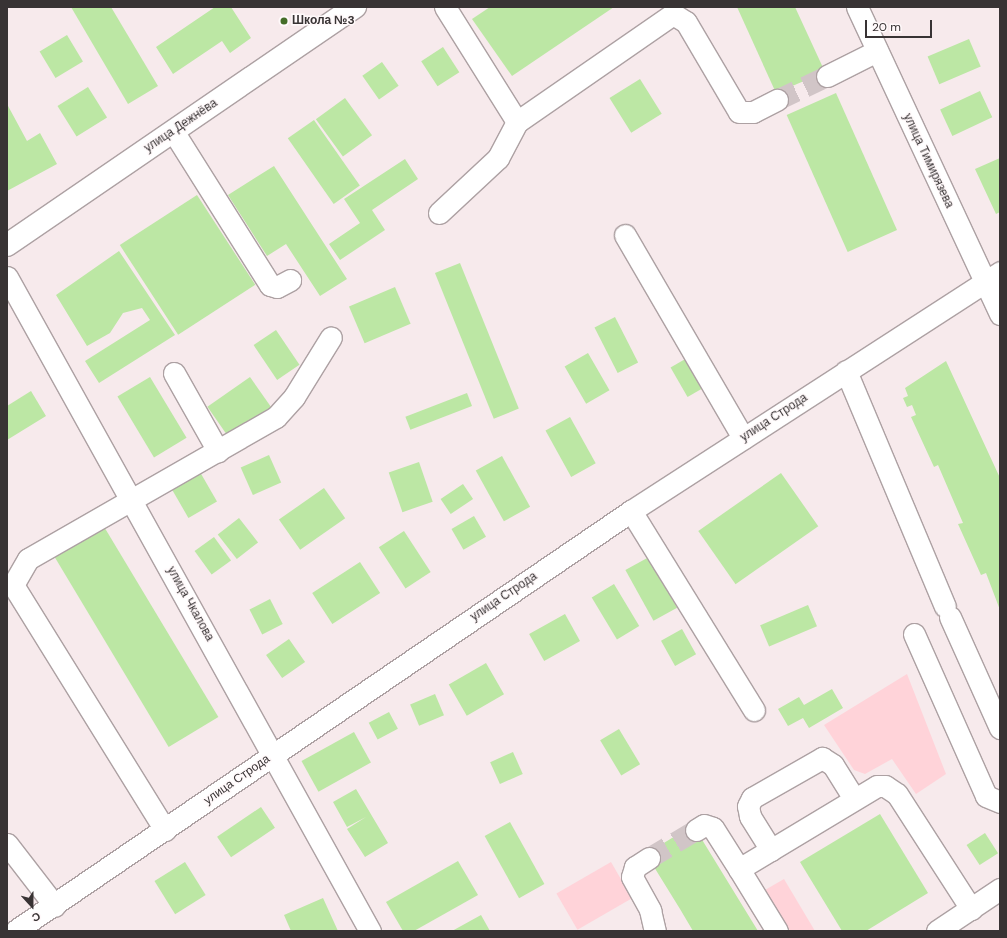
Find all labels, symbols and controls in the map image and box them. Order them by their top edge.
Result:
scale bar [867,12,934,38]
place label: Школа №3 [292,14,355,28]
marker: Школа №3 [279,16,289,26]
text: 20 m [872,19,901,35]
street label: улица Дежнёва [142,96,220,156]
street label: улица Тимирязева [900,111,956,211]
street label: улица Строда [738,391,810,445]
street label: улица Чкалова [164,564,216,644]
street label: улица Строда [468,569,540,625]
street label: улица Строда [201,752,273,808]
north arrow [12,886,52,926]
text: С [30,909,43,925]

